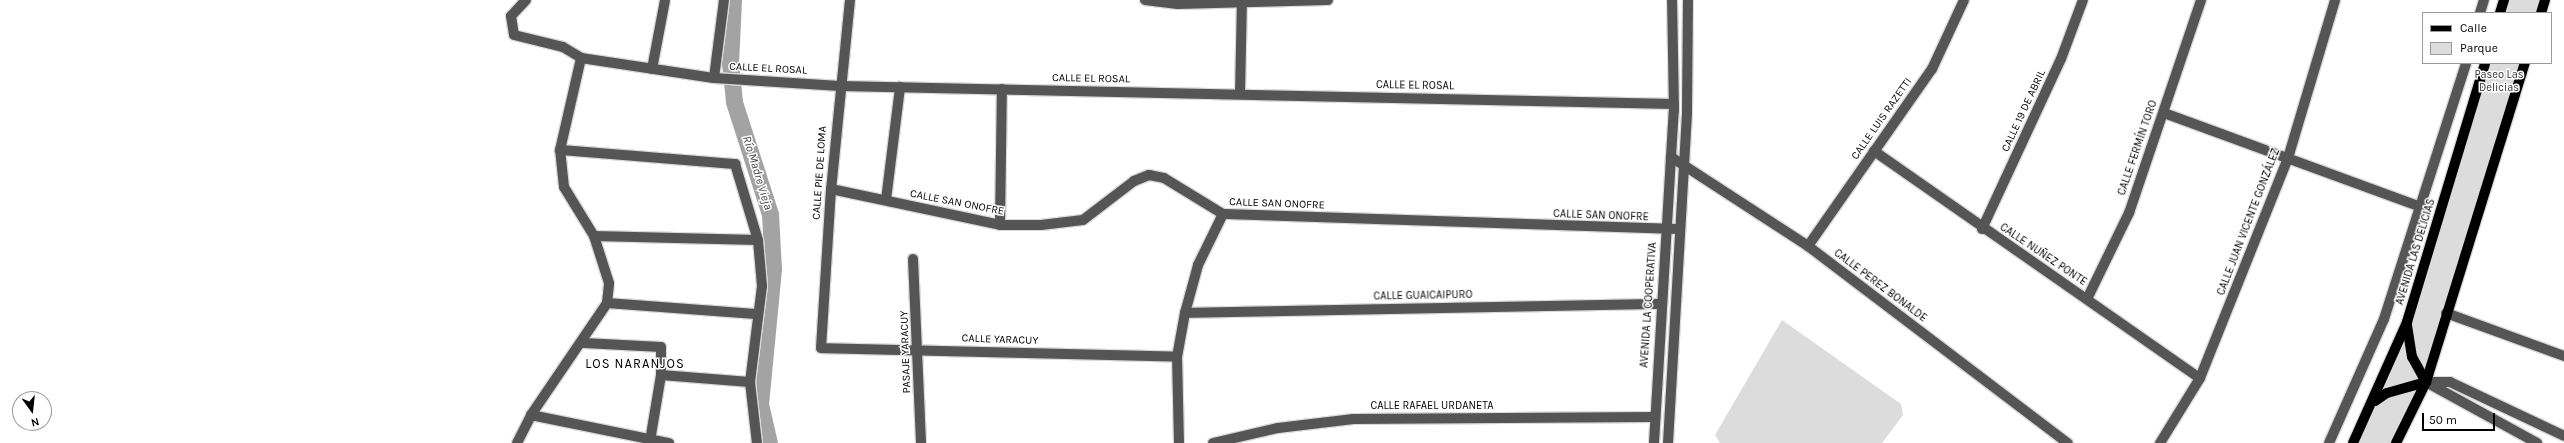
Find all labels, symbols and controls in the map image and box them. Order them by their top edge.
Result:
legend [2422,12,2552,64]
text: Calle [2460,21,2487,35]
text: Parque [2460,41,2498,55]
street label: CALLE EL ROSAL [729,60,807,78]
street label: CALLE 19 DE ABRIL [1999,68,2049,154]
park label: Paseo Las Delicias [2474,69,2524,95]
street label: CALLE EL ROSAL [1052,72,1130,86]
street label: CALLE LUIS RAZETTI [1849,76,1915,162]
street label: CALLE EL ROSAL [1376,79,1454,93]
street label: CALLE FERMÍN TORO [2116,99,2160,197]
street label: CALLE PIE DE LOMA [810,126,830,220]
water label: Río Madre Vieja [739,134,775,212]
street label: CALLE JUAN VICENTE GONZÁLEZ [2215,147,2283,297]
street label: CALLE SAN ONOFRE [909,187,1005,219]
street label: CALLE SAN ONOFRE [1229,196,1325,212]
street label: AVENIDA LAS DELICIAS [2394,197,2438,307]
street label: CALLE SAN ONOFRE [1553,208,1649,224]
street label: CALLE NUÑEZ PONTE [1997,221,2089,289]
street label: AVENIDA LA COOPERATIVA [1638,242,1660,368]
street label: CALLE PEREZ BONALDE [1831,247,1929,325]
street label: CALLE GUAICAIPURO [1373,289,1473,303]
street label: PASAJE YARACUY [898,310,914,394]
street label: CALLE YARACUY [961,332,1039,348]
district label: LOS NARANJOS [585,356,685,372]
north arrow [12,391,52,431]
street label: CALLE RAFAEL URDANETA [1370,399,1494,413]
scale bar [2424,405,2497,431]
text: 50 m [2429,413,2457,427]
text: N [29,415,40,429]

